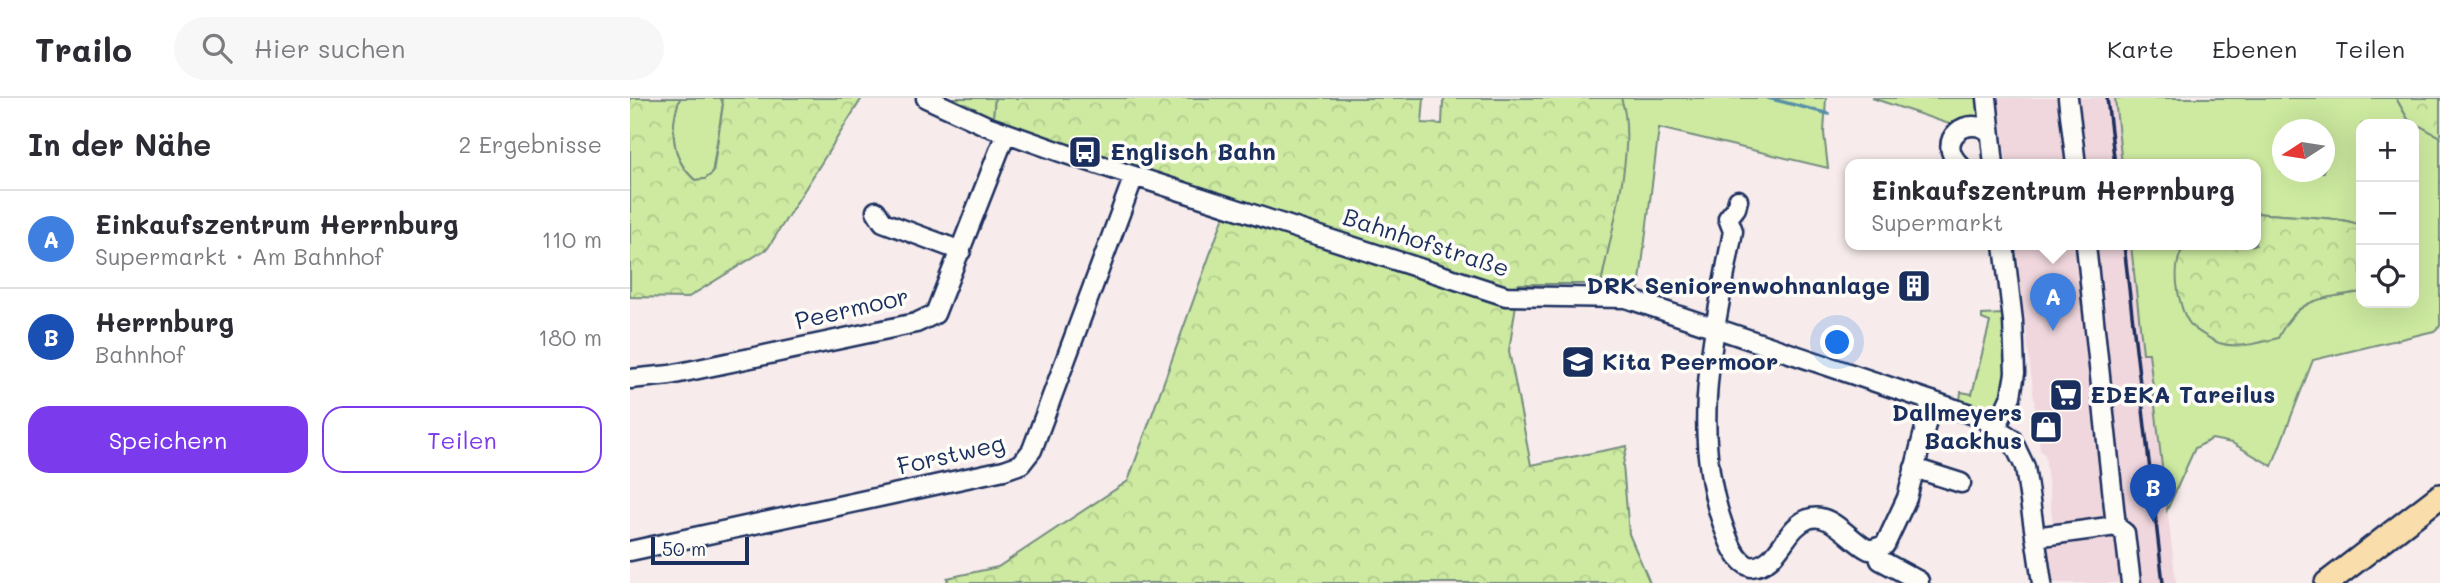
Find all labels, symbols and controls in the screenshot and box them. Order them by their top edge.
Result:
search box [174,17,664,80]
text: Trailo [35,27,132,70]
icon: search [198,29,236,67]
text: Hier suchen [254,31,405,65]
text: Karte [2107,33,2174,64]
text: Ebenen [2212,33,2297,64]
text: Teilen [2335,33,2405,64]
north arrow [2272,119,2335,182]
map controls [2356,119,2419,308]
button: + [2356,119,2419,182]
text: In der Nähe [28,124,211,164]
text: 2 Ergebnisse [459,129,602,159]
bus stop icon: Englisch Bahn [1066,133,1104,171]
place label: Englisch Bahn [1110,135,1276,166]
popup [1845,159,2261,250]
text: Einkaufszentrum Herrnburg [1871,173,2235,207]
button: − [2356,182,2419,245]
street label: Bahnhofstraße [1339,200,1514,283]
text: Einkaufszentrum Herrnburg [95,207,458,241]
text: Supermarkt [1871,207,2003,237]
text: A [43,224,59,254]
text: 110 m [542,224,602,254]
text: Supermarkt · Am Bahnhof [95,241,383,271]
button: locate [2356,245,2419,308]
building icon: DRK Seniorenwohnanlage [1895,267,1933,305]
place label: DRK Seniorenwohnanlage [1586,269,1890,300]
pin: A [2030,273,2076,331]
street label: Peermoor [792,279,912,336]
text: Herrnburg [95,305,234,339]
text: B [43,322,59,352]
text: 180 m [538,322,602,352]
your location [1820,325,1854,359]
text: Bahnhof [95,339,185,369]
school or university icon: Kita Peermoor [1559,343,1597,381]
place label: Kita Peermoor [1602,345,1778,376]
supermarket icon: EDEKA Tareilus [2047,376,2085,414]
place label: EDEKA Tareilus [2090,378,2275,409]
place label: Dallmeyers Backhus [1892,396,2022,455]
button: Speichern [28,406,308,473]
button: Teilen [322,406,602,473]
shop icon: Dallmeyers Backhus [2027,408,2065,446]
street label: Forstweg [894,426,1007,481]
pin: B [2130,464,2176,522]
scale bar [651,534,749,566]
text: 50 m [662,536,706,561]

